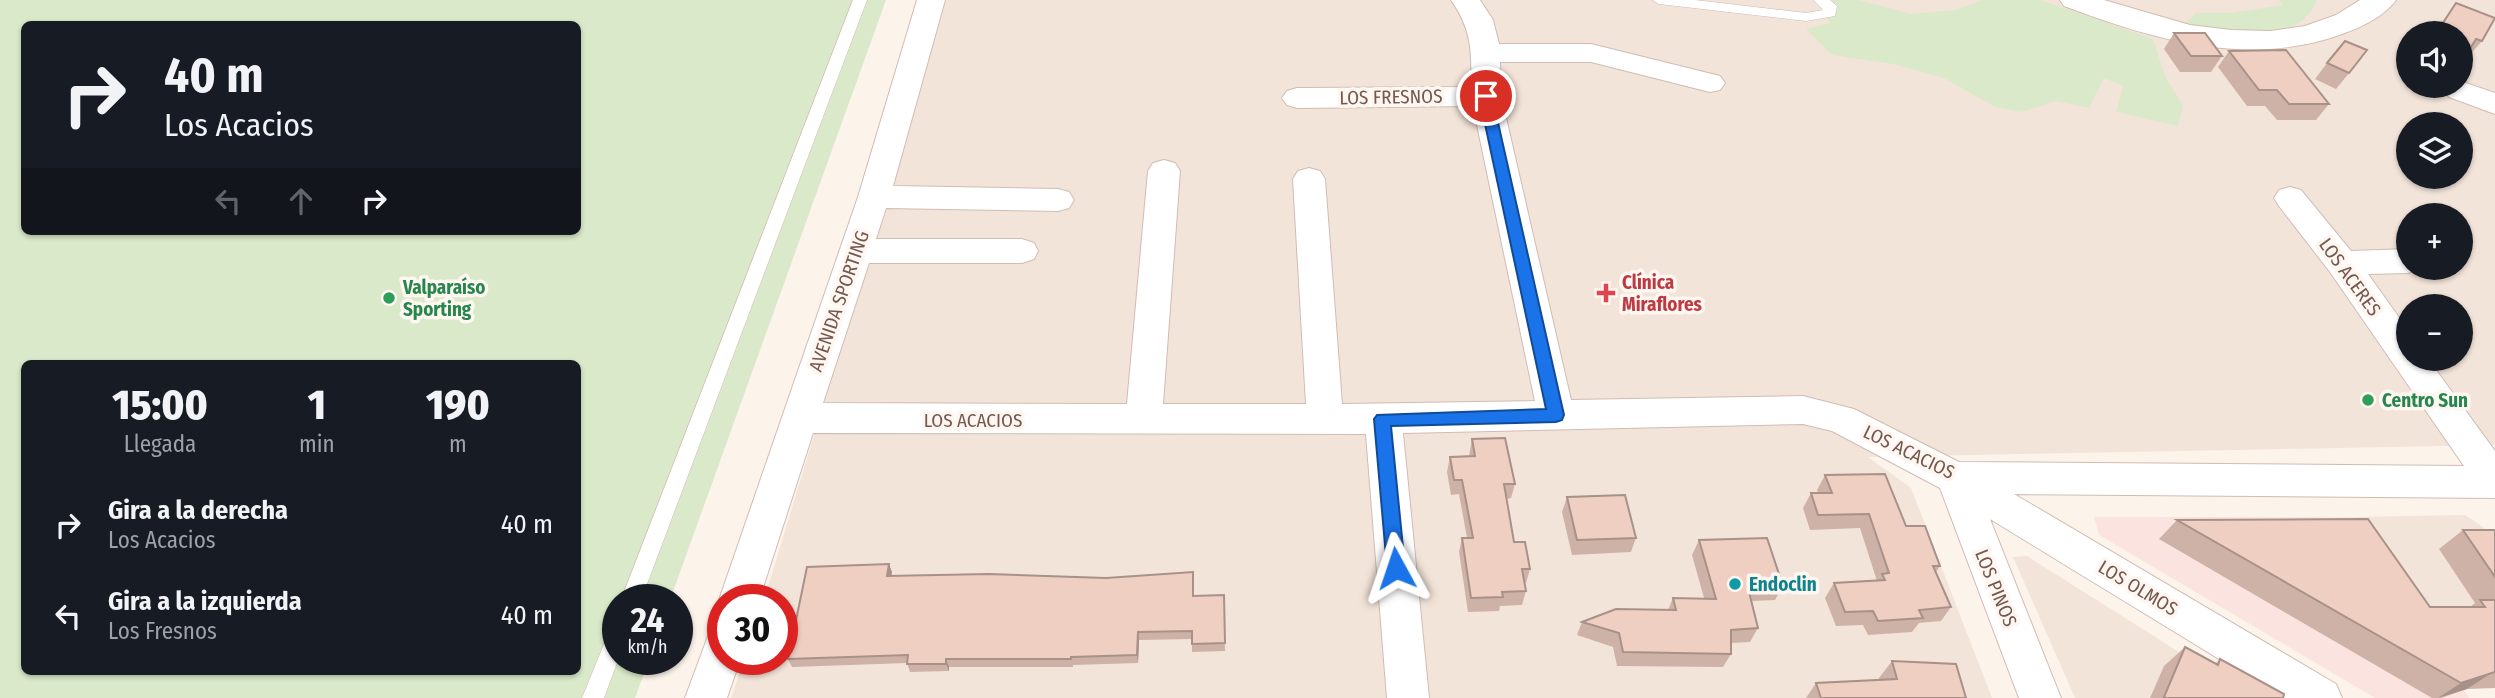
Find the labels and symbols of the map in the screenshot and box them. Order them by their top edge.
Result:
pin [1456,66,1516,126]
street label: LOS FRESNOS [1339,85,1443,109]
street label: AVENIDA SPORTING [804,227,874,375]
street label: LOS ACERES [2314,234,2386,320]
place label: Clínica Miraflores [1622,271,1703,316]
place label: Valparaíso Sporting [402,276,486,321]
marker: Clínica Miraflores [1596,283,1616,303]
marker: Valparaíso Sporting [381,290,397,306]
place label: Centro Sun [2382,389,2468,412]
marker: Centro Sun [2360,392,2376,408]
street label: LOS ACACIOS [924,409,1022,432]
street label: LOS ACACIOS [1860,420,1958,484]
position arrow [1359,531,1433,605]
street label: LOS PINOS [1970,546,2022,630]
street label: LOS OLMOS [2094,555,2182,621]
place label: Endoclin [1749,573,1817,596]
marker: Endoclin [1727,576,1743,592]
speed limit sign: 30 [707,584,798,675]

